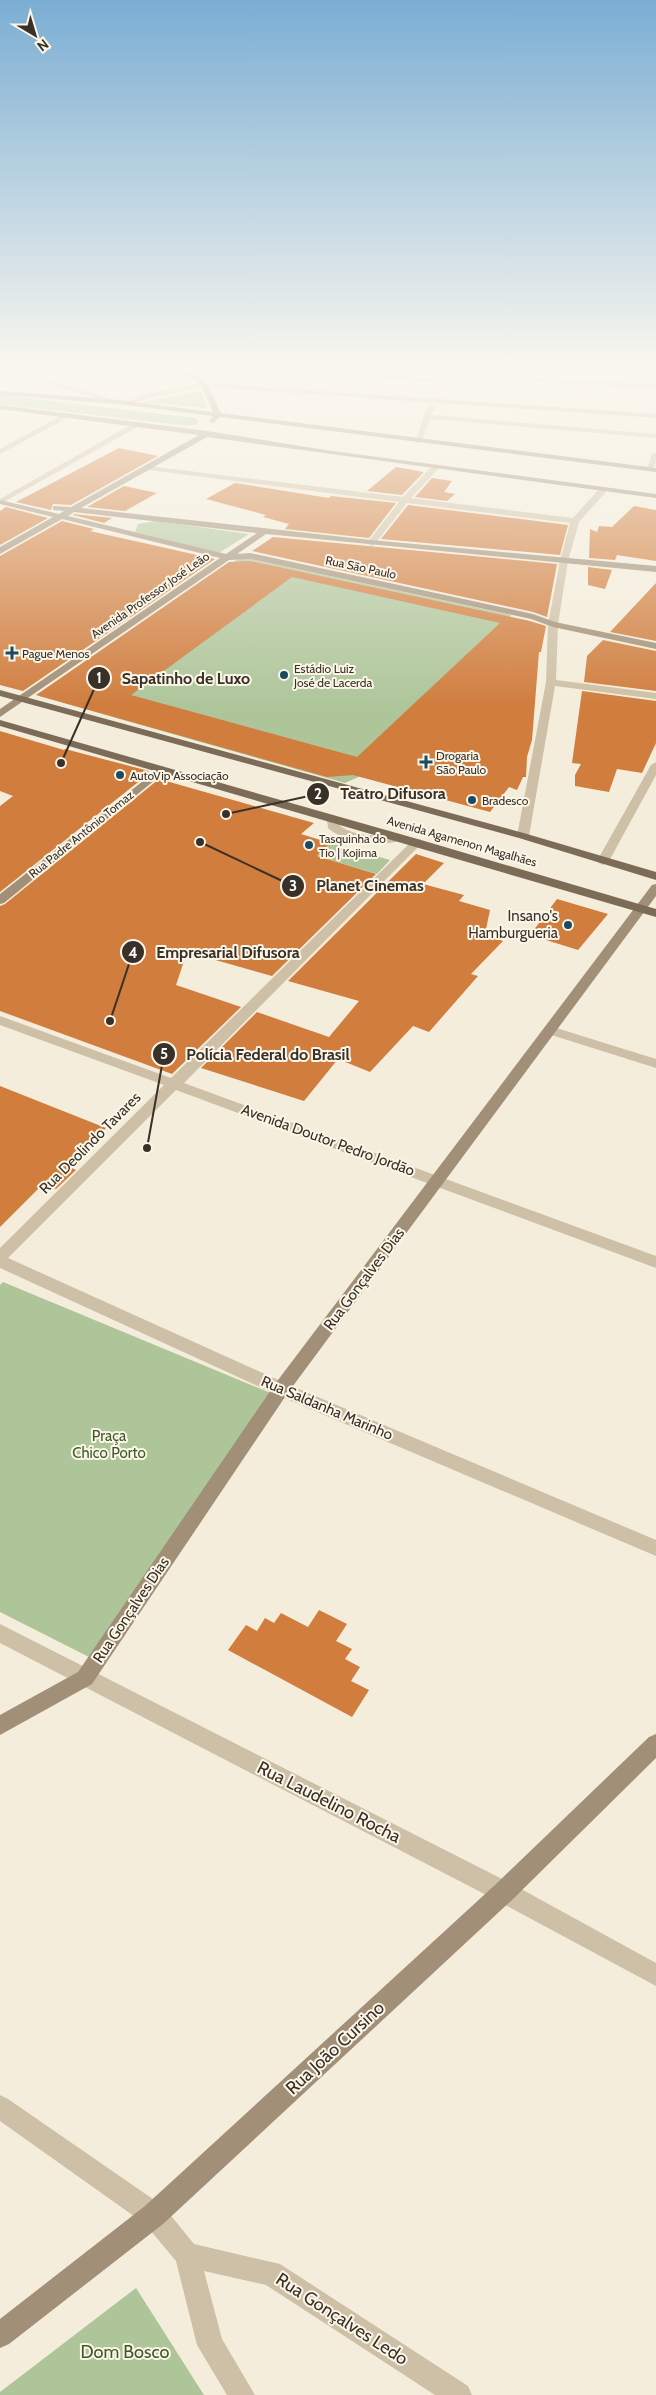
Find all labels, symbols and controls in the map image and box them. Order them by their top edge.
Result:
north arrow [10,10,60,60]
text: N [34,35,52,55]
street label: Avenida Professor José Leão [88,548,212,642]
street label: Rua São Paulo [324,552,398,582]
place label: Pague Menos [22,646,90,661]
marker: Pague Menos [6,647,18,659]
place label: Estádio Luiz José de Lacerda [293,661,372,690]
callout: Sapatinho de Luxo [87,663,260,694]
text: 1 [96,669,102,687]
text: Sapatinho de Luxo [122,669,250,688]
marker: Estádio Luiz José de Lacerda [278,669,290,681]
place label: Drogaria São Paulo [436,748,487,777]
marker: Drogaria São Paulo [420,756,432,768]
place label: AutoVip Associação [130,768,229,783]
marker: AutoVip Associação [114,769,126,781]
callout: Teatro Difusora [306,778,456,809]
text: Teatro Difusora [340,784,446,803]
text: 2 [314,785,322,803]
street label: Rua Padre Antônio Tomaz [26,787,137,881]
place label: Bradesco [482,793,529,808]
marker: Bradesco [466,794,478,806]
street label: Avenida Agamenon Magalhães [385,812,539,870]
place label: Tasquinha do Tio | Kojima [319,831,386,860]
marker: Tasquinha do Tio | Kojima [303,839,315,851]
callout: Planet Cinemas [281,870,433,901]
text: Planet Cinemas [316,876,424,895]
text: 3 [289,877,297,895]
place label: Insano's Hamburgueria [468,907,559,942]
marker: Insano's Hamburgueria [562,919,574,931]
callout: Empresarial Difusora [121,937,310,968]
text: Empresarial Difusora [156,943,300,962]
text: 4 [128,944,138,962]
callout: Polícia Federal do Brasil [151,1039,359,1070]
text: 5 [160,1045,168,1063]
text: Polícia Federal do Brasil [186,1045,350,1064]
street label: Rua Deolindo Tavares [36,1089,144,1197]
street label: Avenida Doutor Pedro Jordão [239,1100,417,1180]
street label: Rua Gonçalves Dias [320,1224,408,1334]
street label: Rua Saldanha Marinho [258,1372,396,1444]
park label: Praça Chico Porto [72,1427,146,1462]
street label: Rua Gonçalves Dias [89,1554,173,1666]
street label: Rua Laudelino Rocha [254,1756,405,1848]
street label: Rua João Cursino [281,1997,389,2099]
street label: Rua Gonçalves Ledo [272,2268,412,2370]
park label: Dom Bosco [81,2341,169,2363]

